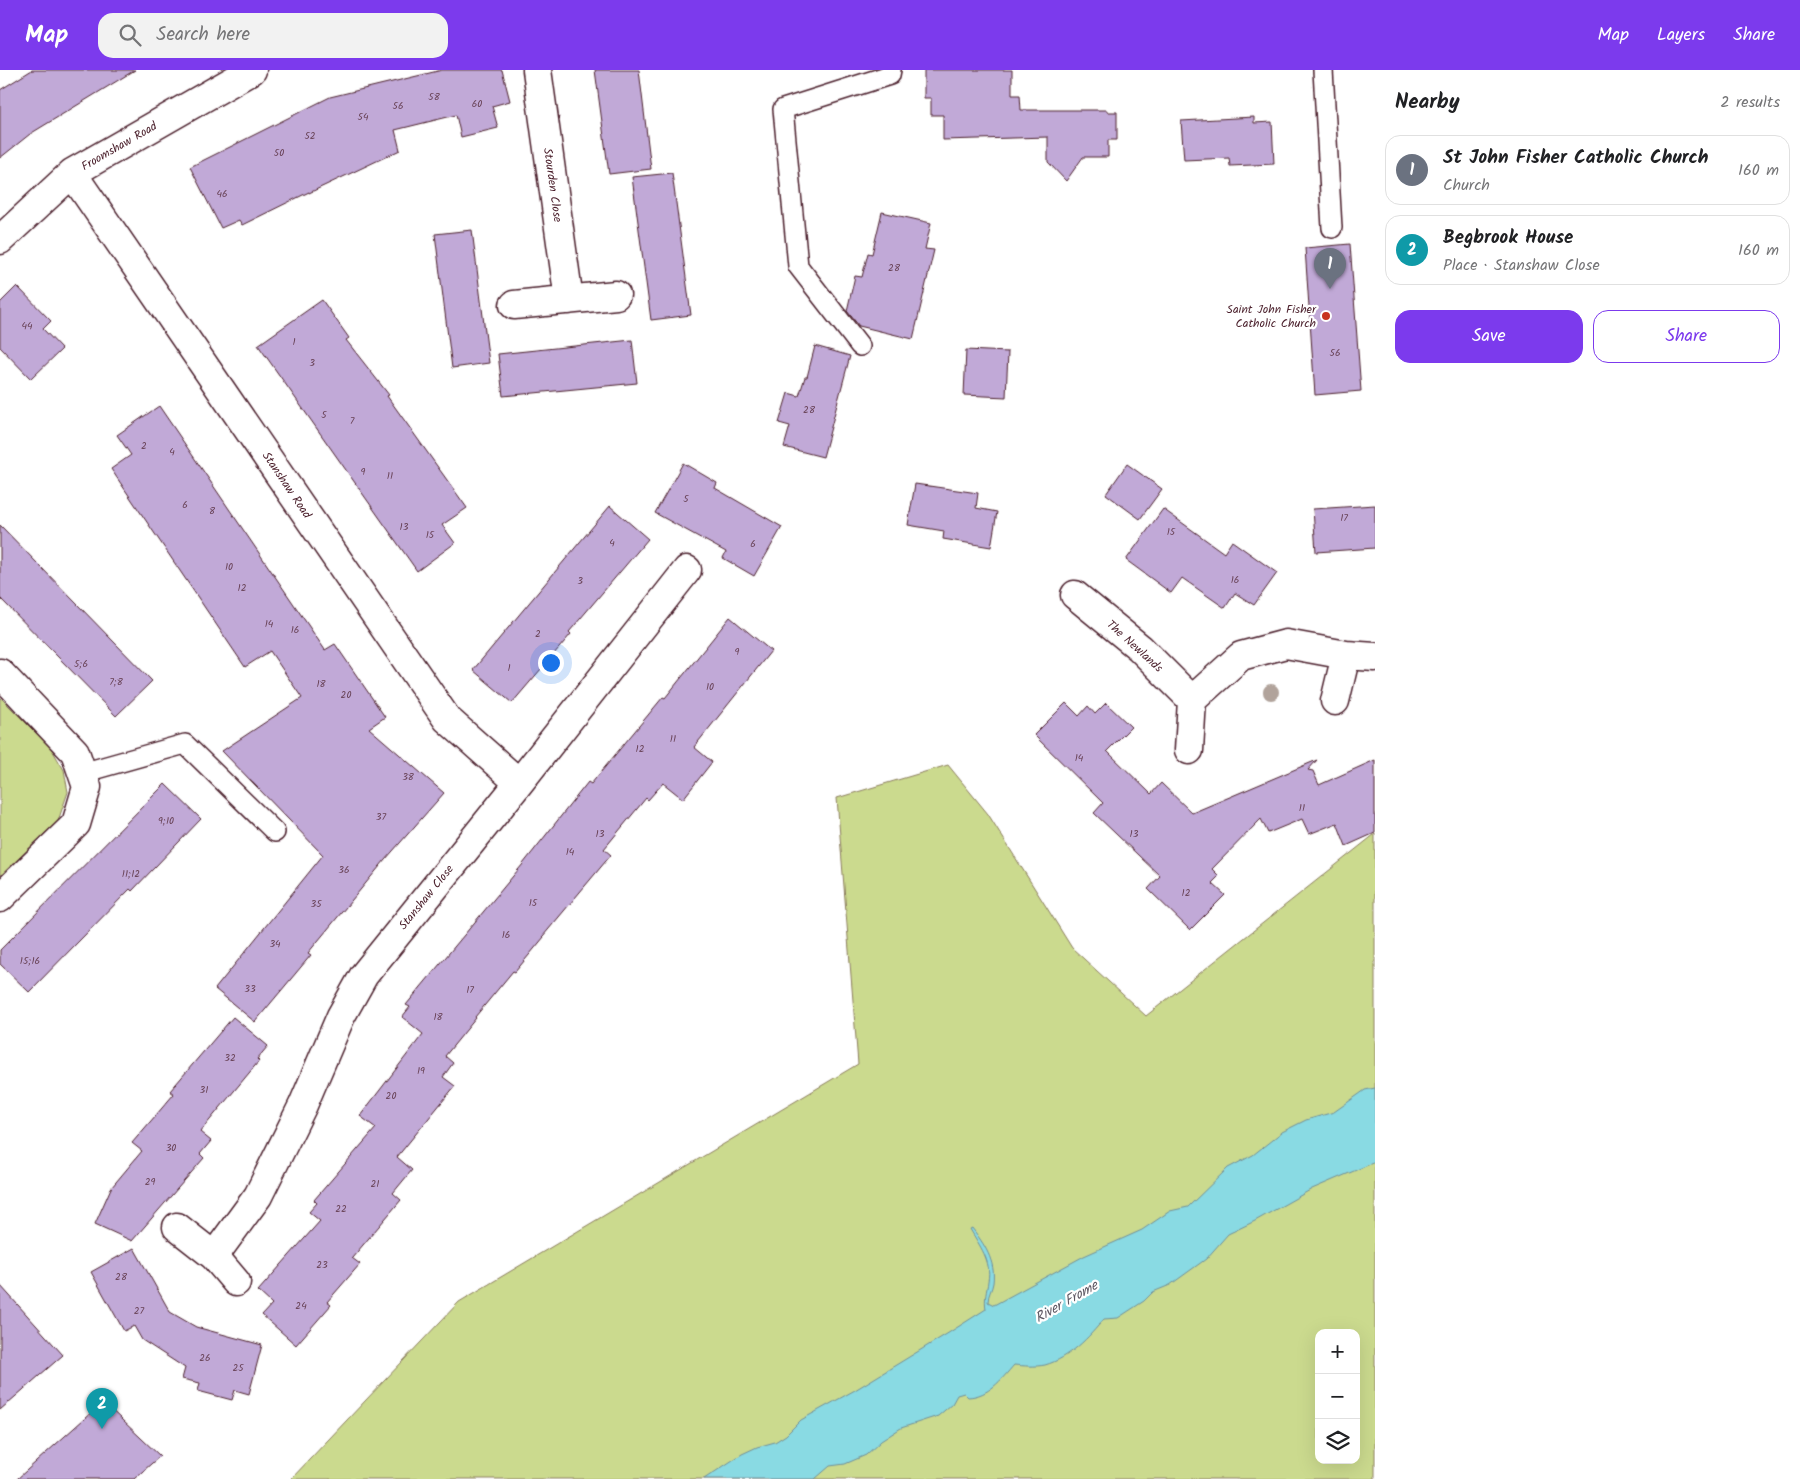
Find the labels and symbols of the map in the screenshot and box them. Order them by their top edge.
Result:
house number: 58 [428,89,441,105]
house number: 60 [472,96,482,112]
house number: 56 [393,98,403,114]
house number: 54 [358,109,369,125]
street label: Froomshaw Road [78,117,162,176]
house number: 52 [304,128,316,144]
house number: 50 [274,145,284,161]
street label: Stourden Close [538,147,567,224]
house number: 46 [216,186,228,202]
pin: 1 [1314,248,1346,289]
house number: 28 [888,260,901,276]
place label: Saint John Fisher Catholic Church [1227,300,1317,333]
marker: Saint John Fisher Catholic Church [1320,310,1332,322]
house number: 44 [21,318,33,334]
house number: 1 [292,334,296,350]
house number: 56 [1330,345,1340,361]
house number: 3 [309,355,315,371]
house number: 28 [803,402,816,418]
house number: 5 [321,407,327,423]
house number: 7 [350,413,355,429]
house number: 2 [141,438,147,454]
house number: 4 [169,444,175,460]
street label: Stanshaw Road [257,448,317,523]
house number: 9 [361,464,366,480]
house number: 11 [387,468,393,484]
house number: 5 [683,491,689,507]
house number: 6 [182,497,188,513]
house number: 8 [209,503,216,519]
house number: 17 [1340,510,1348,526]
house number: 13 [400,519,409,535]
house number: 15 [1167,524,1176,540]
house number: 15 [426,527,435,543]
house number: 4 [609,535,615,551]
house number: 6 [750,536,756,552]
house number: 10 [225,559,233,575]
house number: 16 [1231,572,1239,588]
house number: 3 [577,573,583,589]
house number: 12 [238,580,247,596]
house number: 14 [265,616,274,632]
street label: The Newlands [1102,616,1167,677]
house number: 16 [291,622,299,638]
house number: 2 [535,626,541,642]
house number: 9 [735,644,740,660]
your location [538,650,564,676]
house number: 5;6 [74,656,88,672]
house number: 1 [507,660,511,676]
house number: 7;8 [109,674,124,690]
house number: 18 [316,676,327,692]
house number: 10 [706,679,714,695]
house number: 20 [341,687,351,703]
house number: 11 [670,731,676,747]
house number: 12 [636,741,645,757]
house number: 14 [1075,750,1084,766]
house number: 38 [402,769,415,785]
house number: 11 [1299,800,1305,816]
house number: 37 [376,809,387,825]
house number: 9;10 [158,813,174,829]
house number: 13 [596,826,605,842]
house number: 13 [1130,826,1139,842]
house number: 14 [566,844,575,860]
street label: Stanshaw Close [394,860,459,934]
house number: 36 [338,862,350,878]
house number: 11;12 [122,866,140,882]
house number: 12 [1182,885,1191,901]
house number: 15 [529,895,538,911]
house number: 35 [310,896,322,912]
house number: 16 [502,927,510,943]
house number: 34 [269,936,281,952]
house number: 15;16 [20,953,40,969]
house number: 33 [244,981,256,997]
house number: 17 [466,982,474,998]
house number: 18 [433,1009,444,1025]
house number: 32 [224,1050,236,1066]
house number: 19 [417,1063,425,1079]
house number: 31 [200,1082,208,1098]
house number: 20 [386,1088,396,1104]
house number: 30 [166,1140,176,1156]
house number: 29 [145,1174,155,1190]
house number: 21 [371,1176,379,1192]
house number: 22 [335,1201,347,1217]
house number: 23 [316,1257,328,1273]
house number: 28 [115,1269,128,1285]
water label: River Frome [1031,1274,1104,1329]
house number: 24 [295,1298,307,1314]
house number: 27 [134,1303,145,1319]
house number: 26 [199,1350,211,1366]
house number: 25 [232,1360,244,1376]
pin: 2 [86,1388,118,1429]

